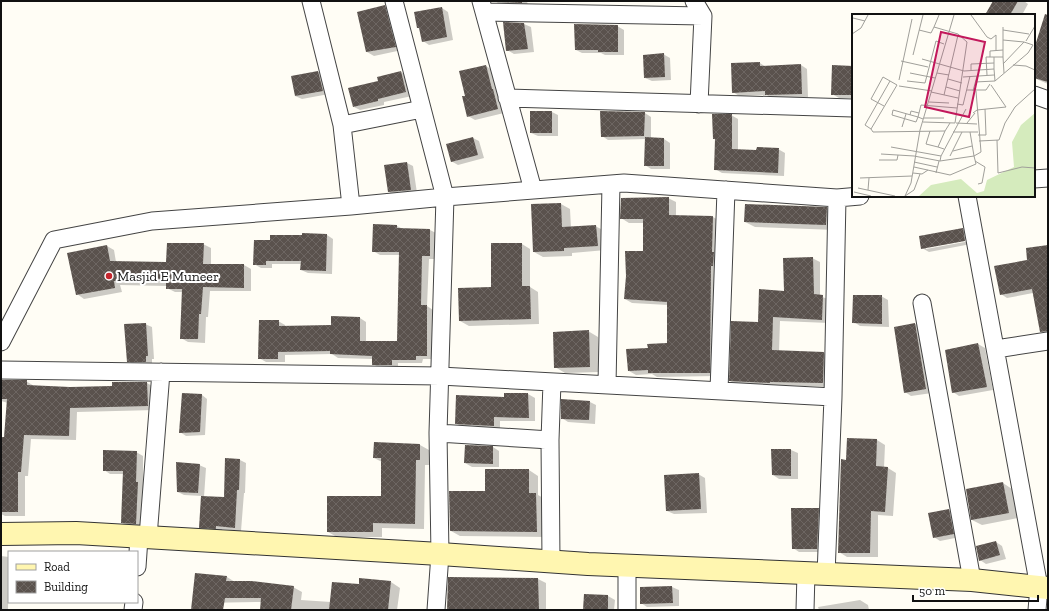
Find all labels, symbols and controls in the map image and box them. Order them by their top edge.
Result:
inset map [852,14,1035,197]
place label: Masjid E Muneer [117,268,219,285]
marker: Masjid E Muneer [104,271,114,281]
legend [8,551,138,603]
text: Road [44,560,70,574]
scale bar [913,577,1038,603]
text: Building [44,580,88,594]
text: 50 m [919,584,946,598]

